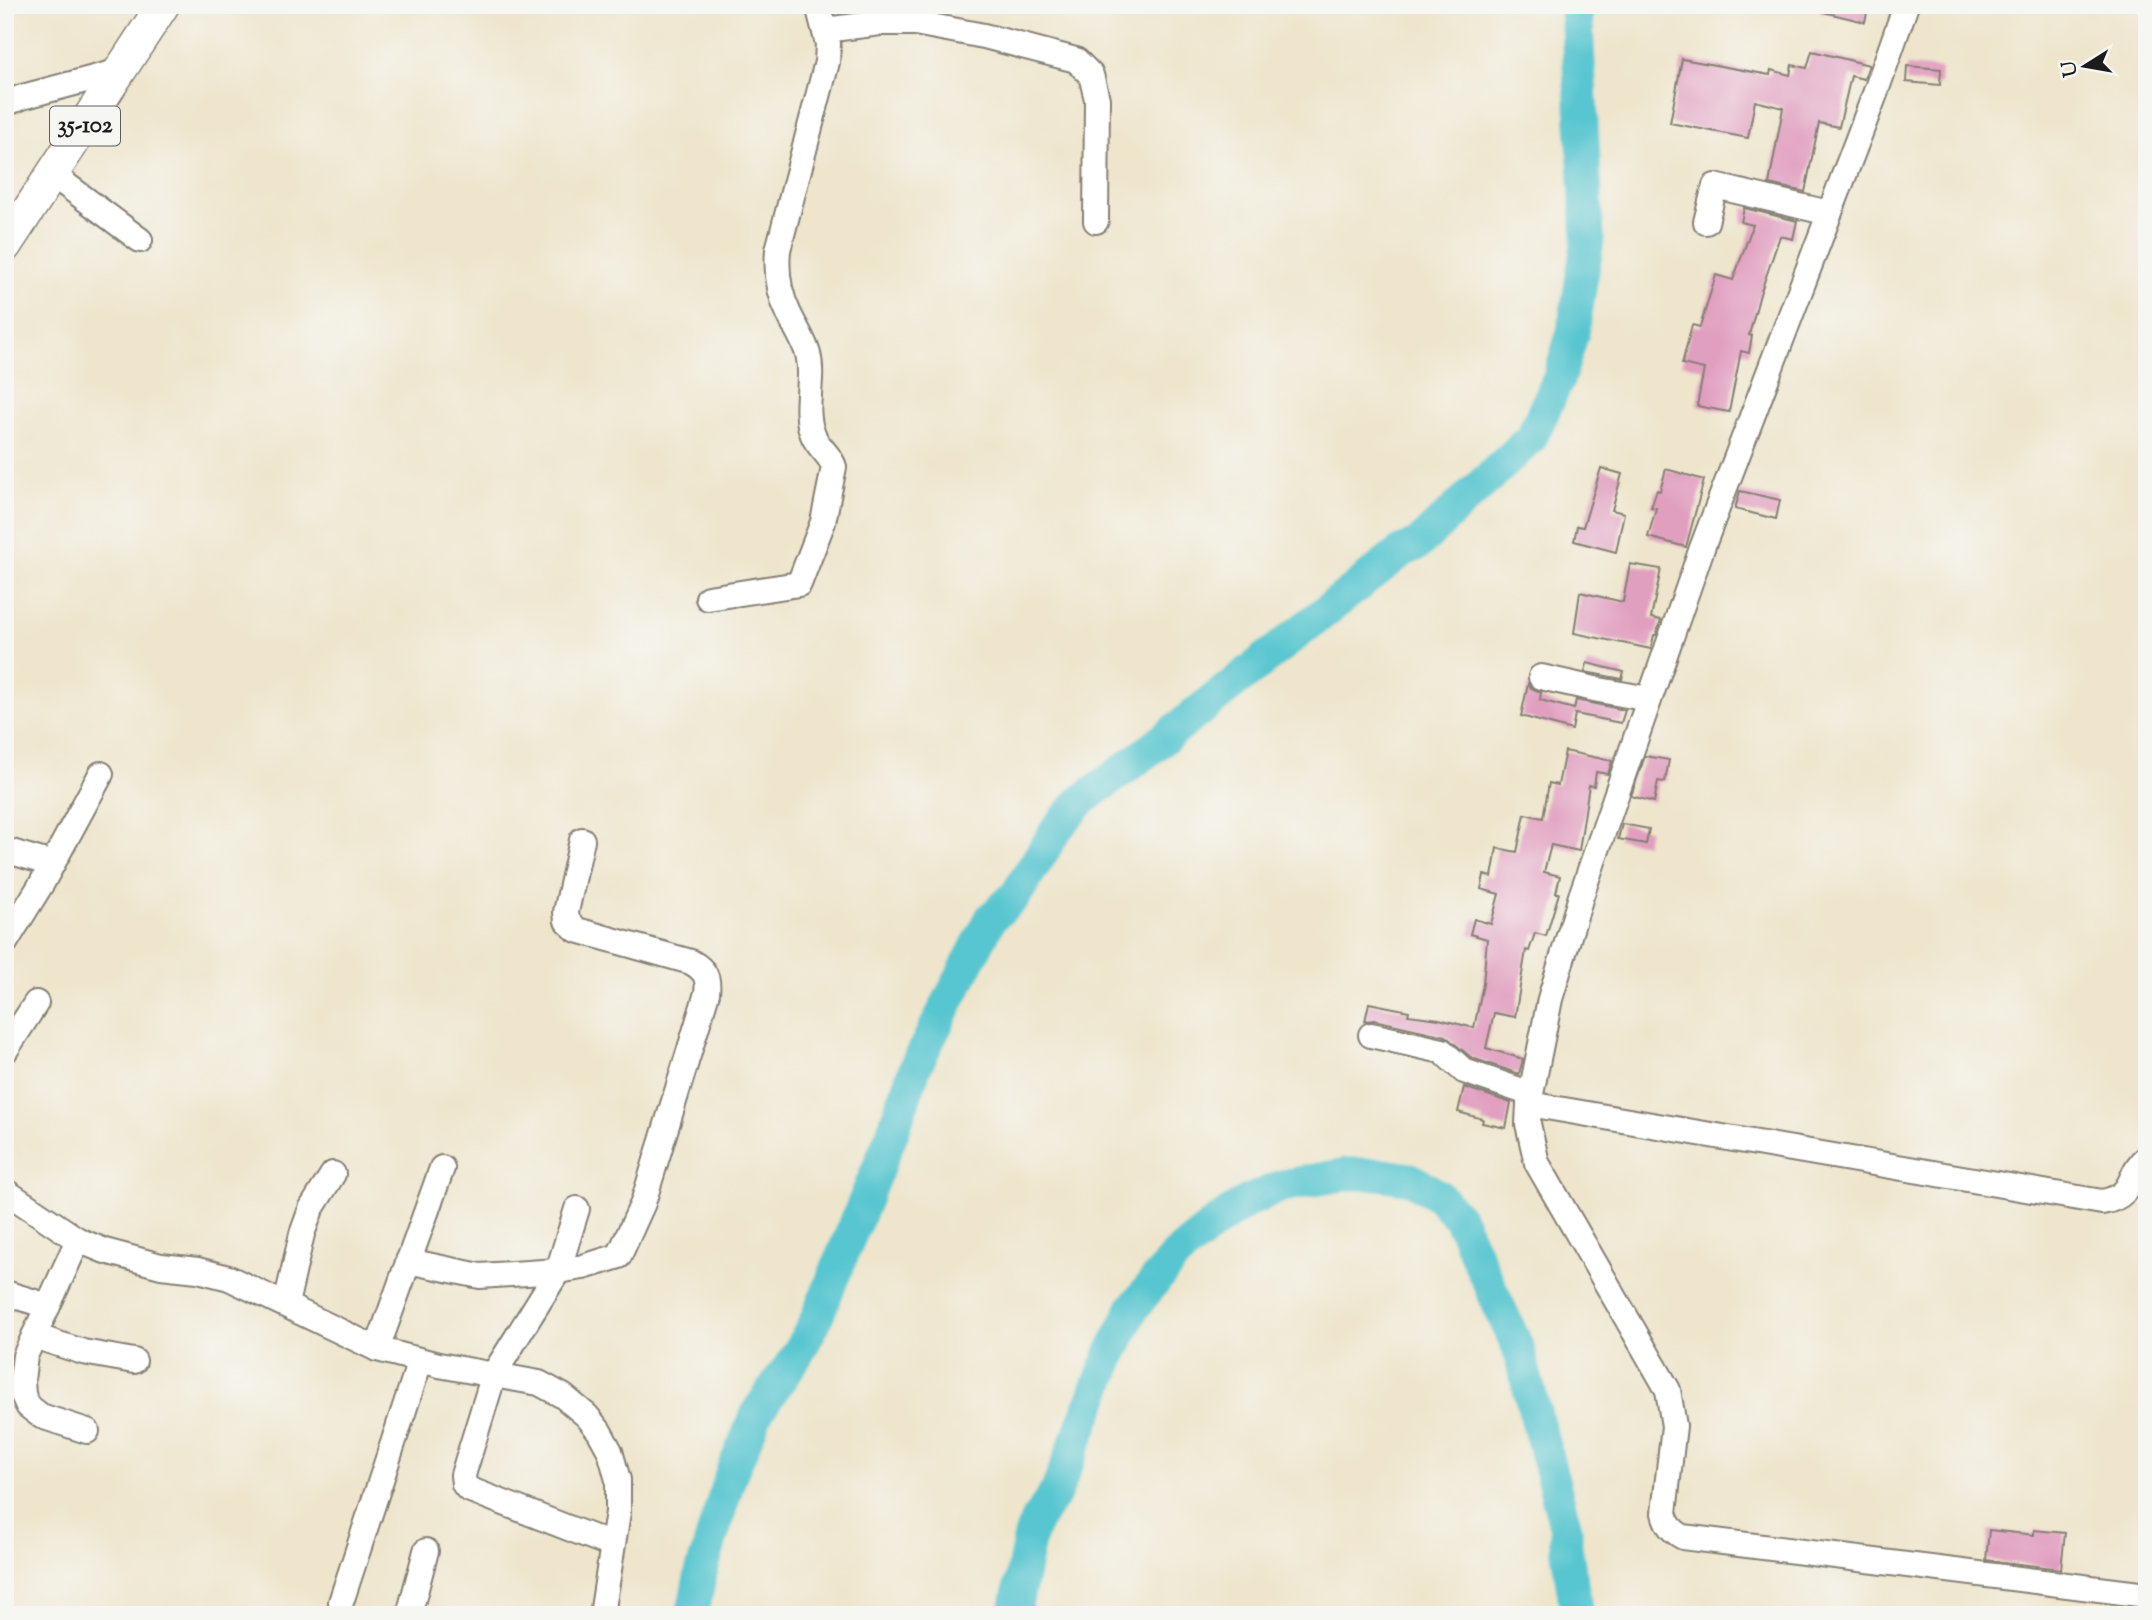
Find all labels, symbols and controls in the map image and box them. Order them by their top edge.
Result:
north arrow [2050,32,2120,102]
text: U [2056,58,2085,79]
road number: 35-102 [50,106,120,146]

